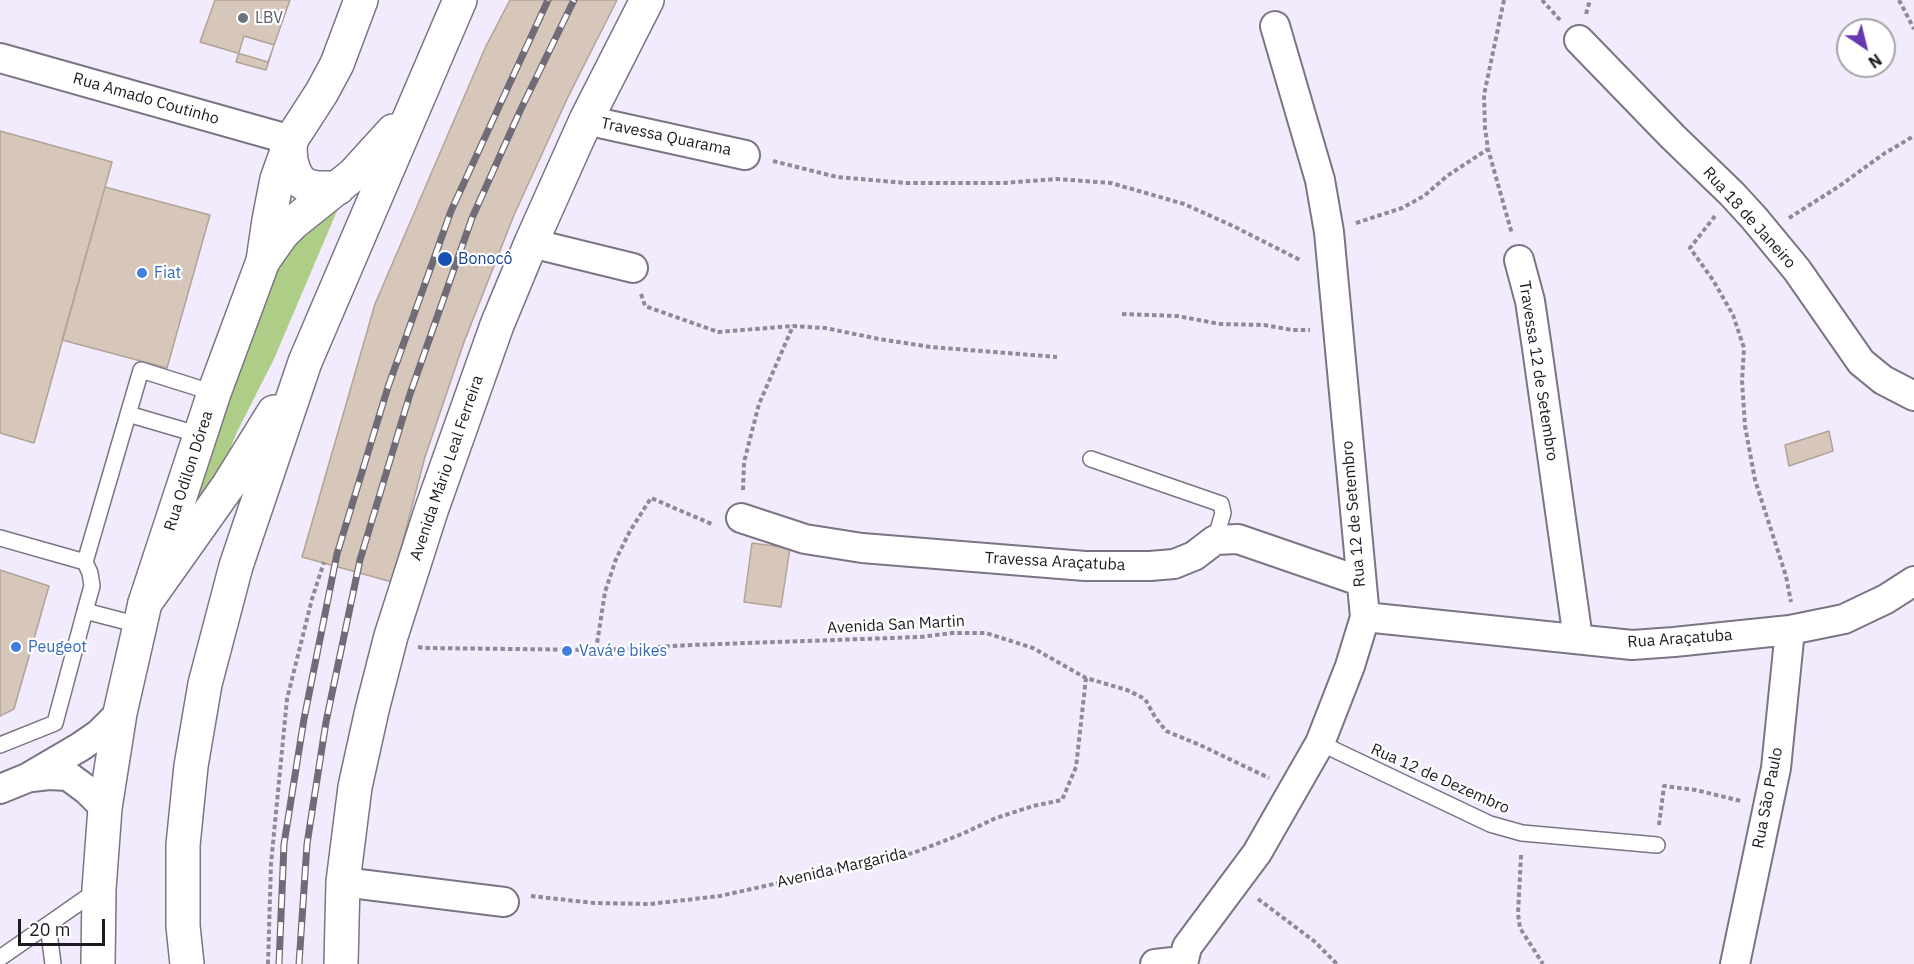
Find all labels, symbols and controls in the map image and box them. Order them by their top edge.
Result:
place label: LBV [255,8,283,28]
marker: LBV [236,11,250,25]
north arrow [1836,18,1896,78]
text: N [1865,50,1886,73]
street label: Rua Amado Coutinho [71,69,221,129]
street label: Travessa Quarama [599,114,733,160]
street label: Rua 18 de Janeiro [1698,163,1800,273]
place label: Bonocô [458,249,512,269]
marker: Bonocô [436,250,454,268]
place label: Fiat [154,263,181,283]
marker: Fiat [135,266,149,280]
street label: Travessa 12 de Setembro [1514,280,1562,462]
street label: Avenida Mário Leal Ferreira [406,373,488,563]
street label: Rua Odilon Dórea [161,408,217,534]
street label: Rua 12 de Setembro [1338,440,1370,588]
street label: Travessa Araçatuba [984,549,1126,575]
street label: Avenida San Martin [827,612,965,638]
street label: Rua Araçatuba [1627,626,1733,652]
place label: Peugeot [28,637,87,657]
marker: Peugeot [9,640,23,654]
place label: Vavá e bikes [579,641,667,661]
marker: Vavá e bikes [560,644,574,658]
street label: Rua 12 de Dezembro [1368,740,1512,818]
street label: Rua São Paulo [1749,746,1787,850]
street label: Avenida Margarida [775,844,909,892]
scale bar [21,907,108,945]
text: 20 m [29,918,71,941]

